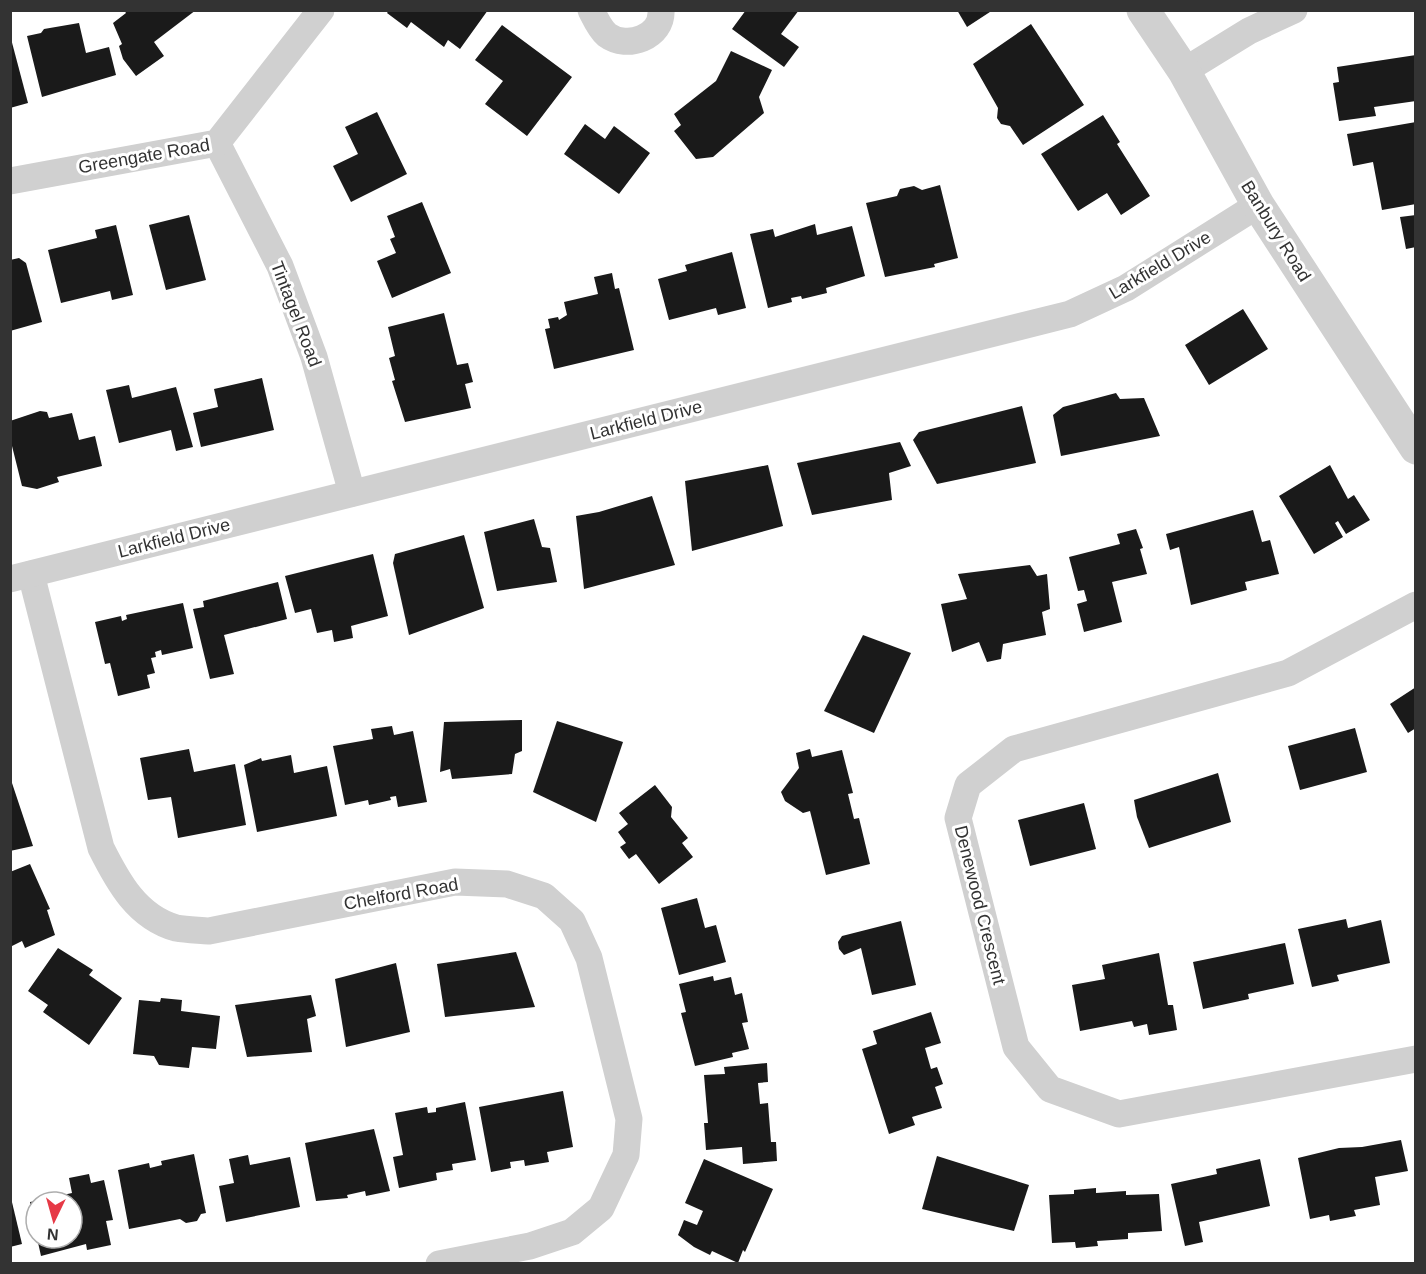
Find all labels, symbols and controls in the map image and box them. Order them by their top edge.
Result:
street label: Greengate Road [77,135,211,177]
street label: Banbury Road [1237,177,1315,285]
street label: Larkfield Drive [1106,227,1214,303]
street label: Tintagel Road [267,258,325,370]
street label: Larkfield Drive [588,396,704,444]
street label: Larkfield Drive [116,514,232,562]
street label: Denewood Crescent [951,823,1009,987]
street label: Chelford Road [342,874,460,914]
north arrow [24,1190,84,1250]
text: N [46,1225,59,1243]

